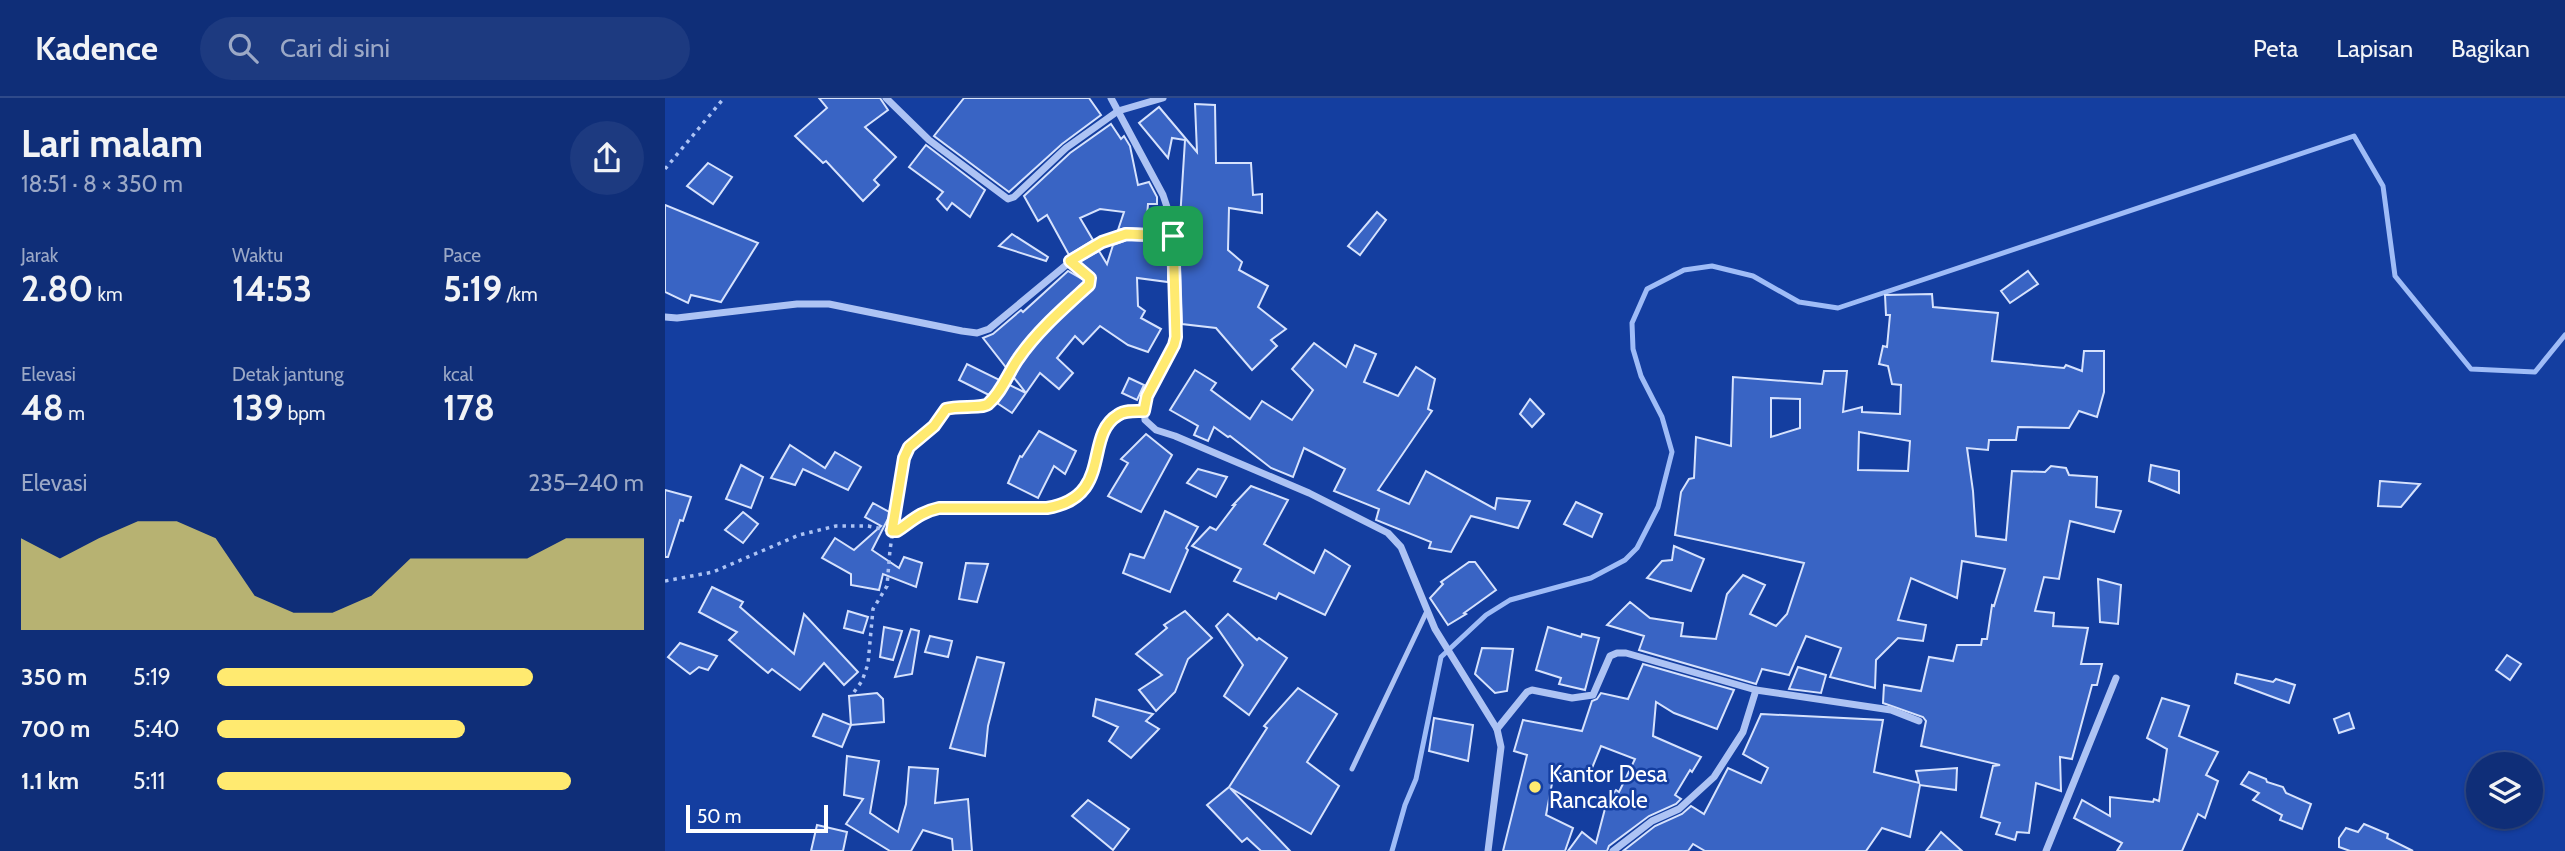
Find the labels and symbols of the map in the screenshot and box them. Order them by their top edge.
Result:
pin [1143,206,1203,266]
place label: Kantor Desa Rancakole [1549,760,1667,814]
marker: Kantor Desa Rancakole [1527,779,1543,795]
scale bar [686,802,828,834]

